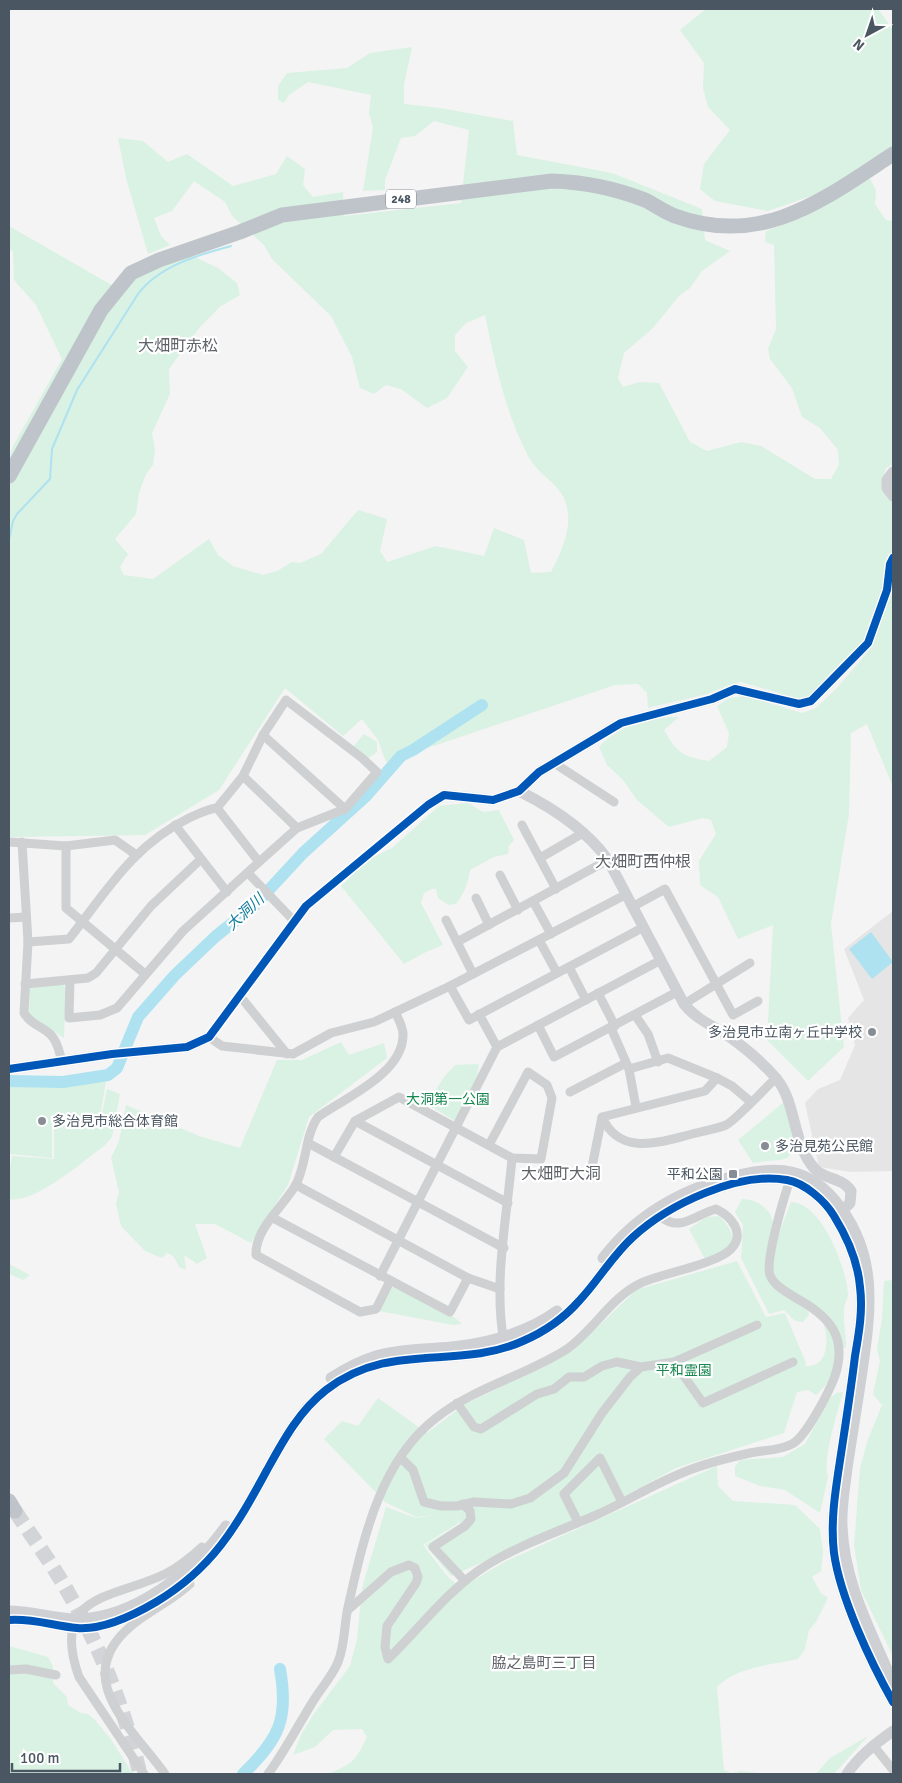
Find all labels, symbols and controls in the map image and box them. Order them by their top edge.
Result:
north arrow [842,10,892,60]
text: N [850,35,868,54]
road number: 248 [386,190,416,208]
district label: 大畑町赤松 [138,336,218,356]
district label: 大畑町西仲根 [595,852,691,872]
water label: 大洞川 [222,889,269,934]
place label: 多治見市立南ヶ丘中学校 [708,1024,862,1041]
marker: 多治見市立南ヶ丘中学校 [866,1026,878,1038]
park label: 大洞第一公園 [406,1091,490,1108]
place label: 多治見市総合体育館 [52,1113,178,1130]
marker: 多治見市総合体育館 [36,1115,48,1127]
place label: 多治見苑公民館 [775,1138,873,1155]
marker: 多治見苑公民館 [759,1140,771,1152]
district label: 大畑町大洞 [521,1164,601,1184]
place label: 平和公園 [667,1166,723,1183]
marker: 平和公園 [727,1168,739,1180]
park label: 平和霊園 [656,1362,712,1379]
district label: 脇之島町三丁目 [491,1654,597,1672]
scale bar [12,1740,120,1772]
text: 100 m [20,1749,60,1767]

